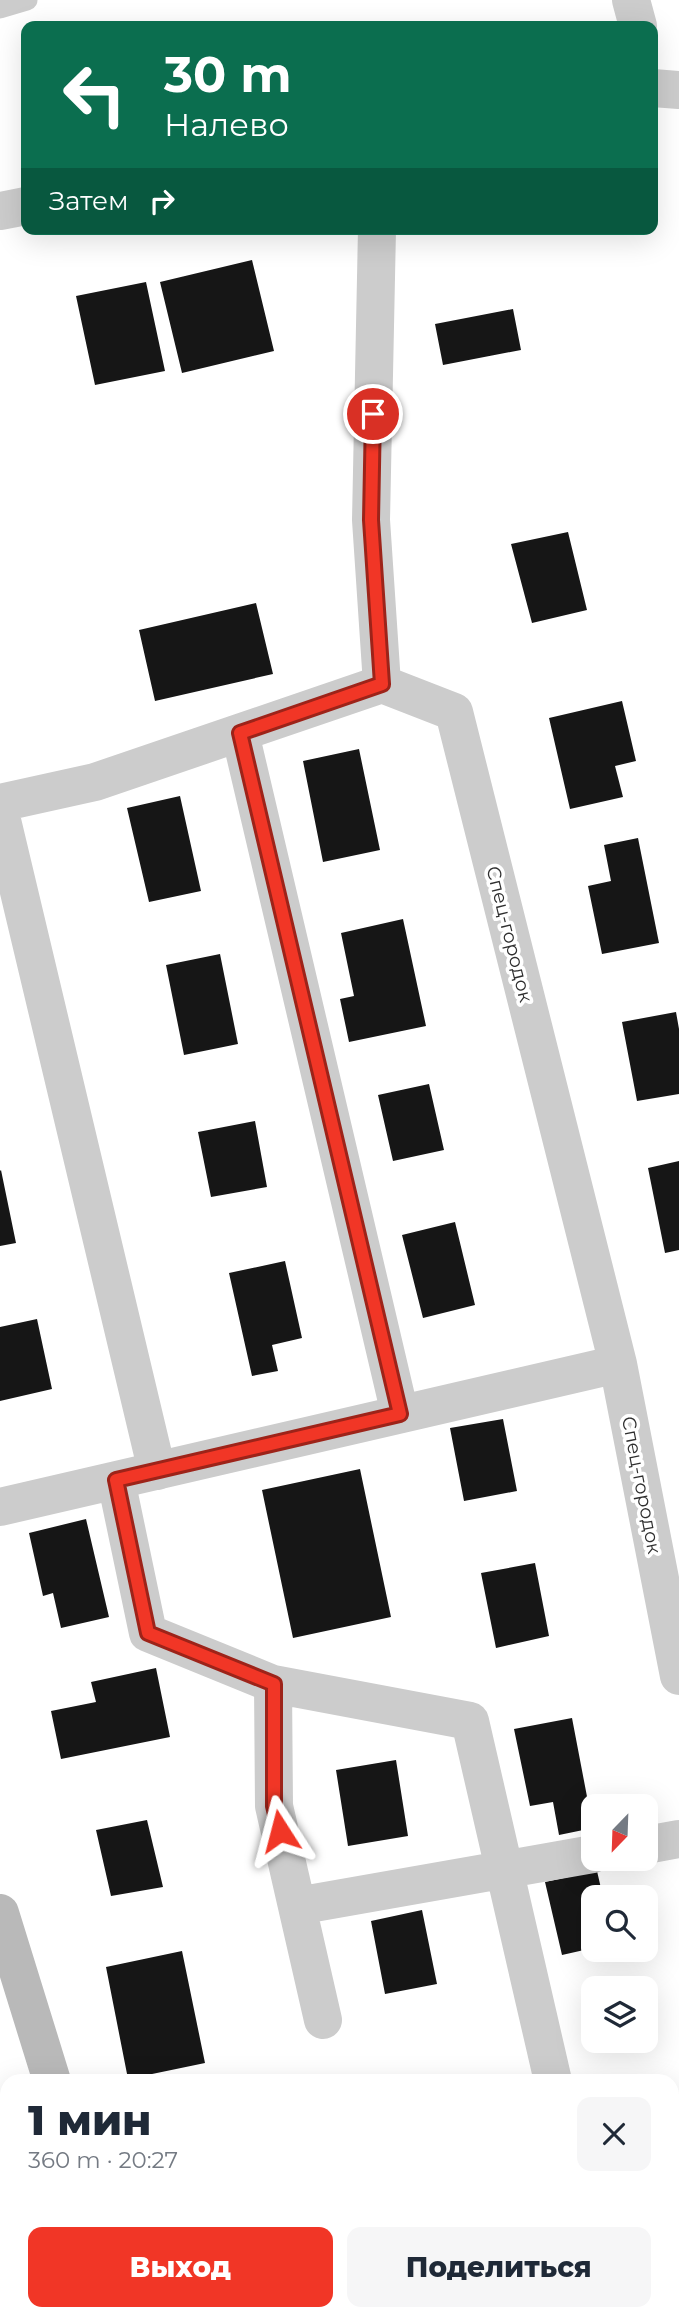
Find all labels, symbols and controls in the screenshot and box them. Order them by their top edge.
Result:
text: 30 m [164,45,292,104]
icon: left [49,49,140,140]
text: Налево [164,105,289,144]
icon: right [143,182,181,220]
text: Затем [49,185,129,217]
pin [343,384,403,444]
icon: arrive [354,395,392,433]
street label: Спец-городок [481,864,538,1005]
street label: Спец-городок [617,1414,666,1556]
position arrow [243,1794,317,1868]
north arrow [581,1794,658,1871]
map controls [581,1794,658,2053]
button: search [581,1885,658,1962]
button: layers [581,1976,658,2053]
text: 1 мин [28,2094,152,2146]
button: close [577,2097,651,2171]
text: 360 m · 20:27 [28,2146,178,2174]
button: Выход [28,2227,333,2307]
button: Поделиться [347,2227,651,2307]

